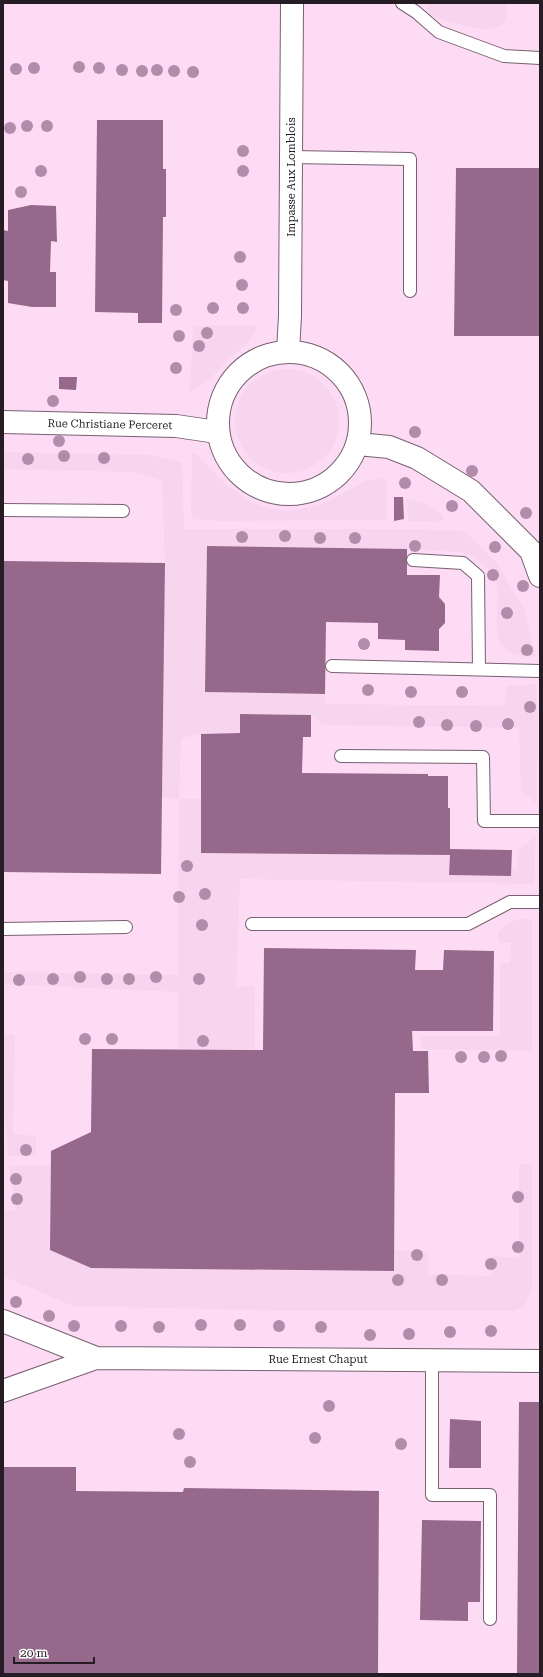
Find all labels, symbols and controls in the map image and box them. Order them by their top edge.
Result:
street label: Impasse Aux Lomblois [285,117,298,237]
street label: Rue Christiane Perceret [47,417,173,432]
street label: Rue Ernest Chaput [268,1353,368,1366]
scale bar [14,1639,94,1665]
text: 20 m [20,1646,47,1660]

